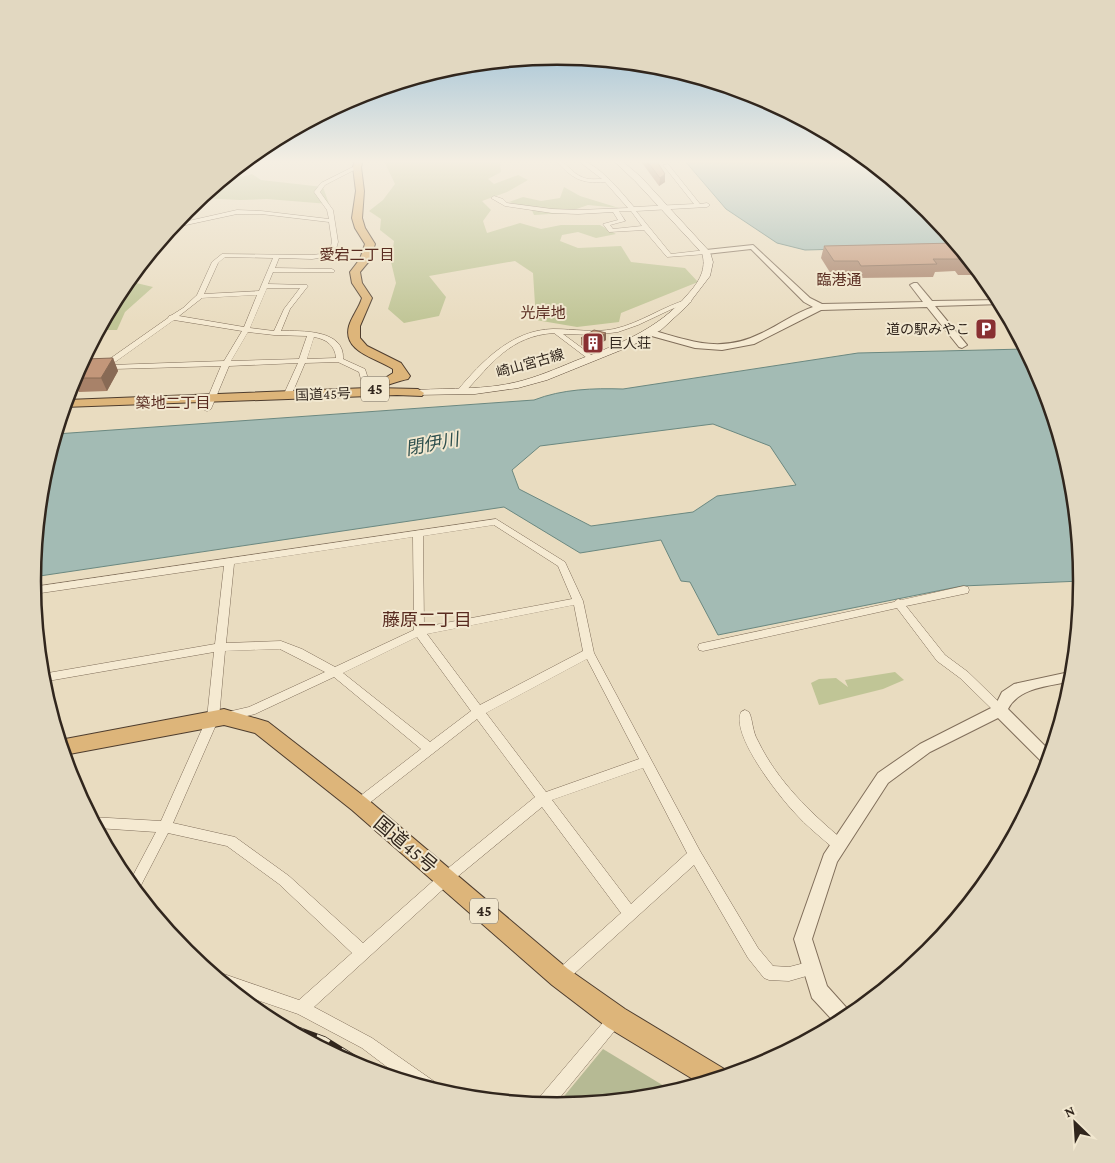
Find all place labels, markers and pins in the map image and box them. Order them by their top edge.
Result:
parking icon: 道の駅みやこ [974,317,998,341]
place label: 道の駅みやこ [886,321,970,337]
building icon: 巨人荘 [581,331,605,355]
place label: 巨人荘 [609,335,651,351]

